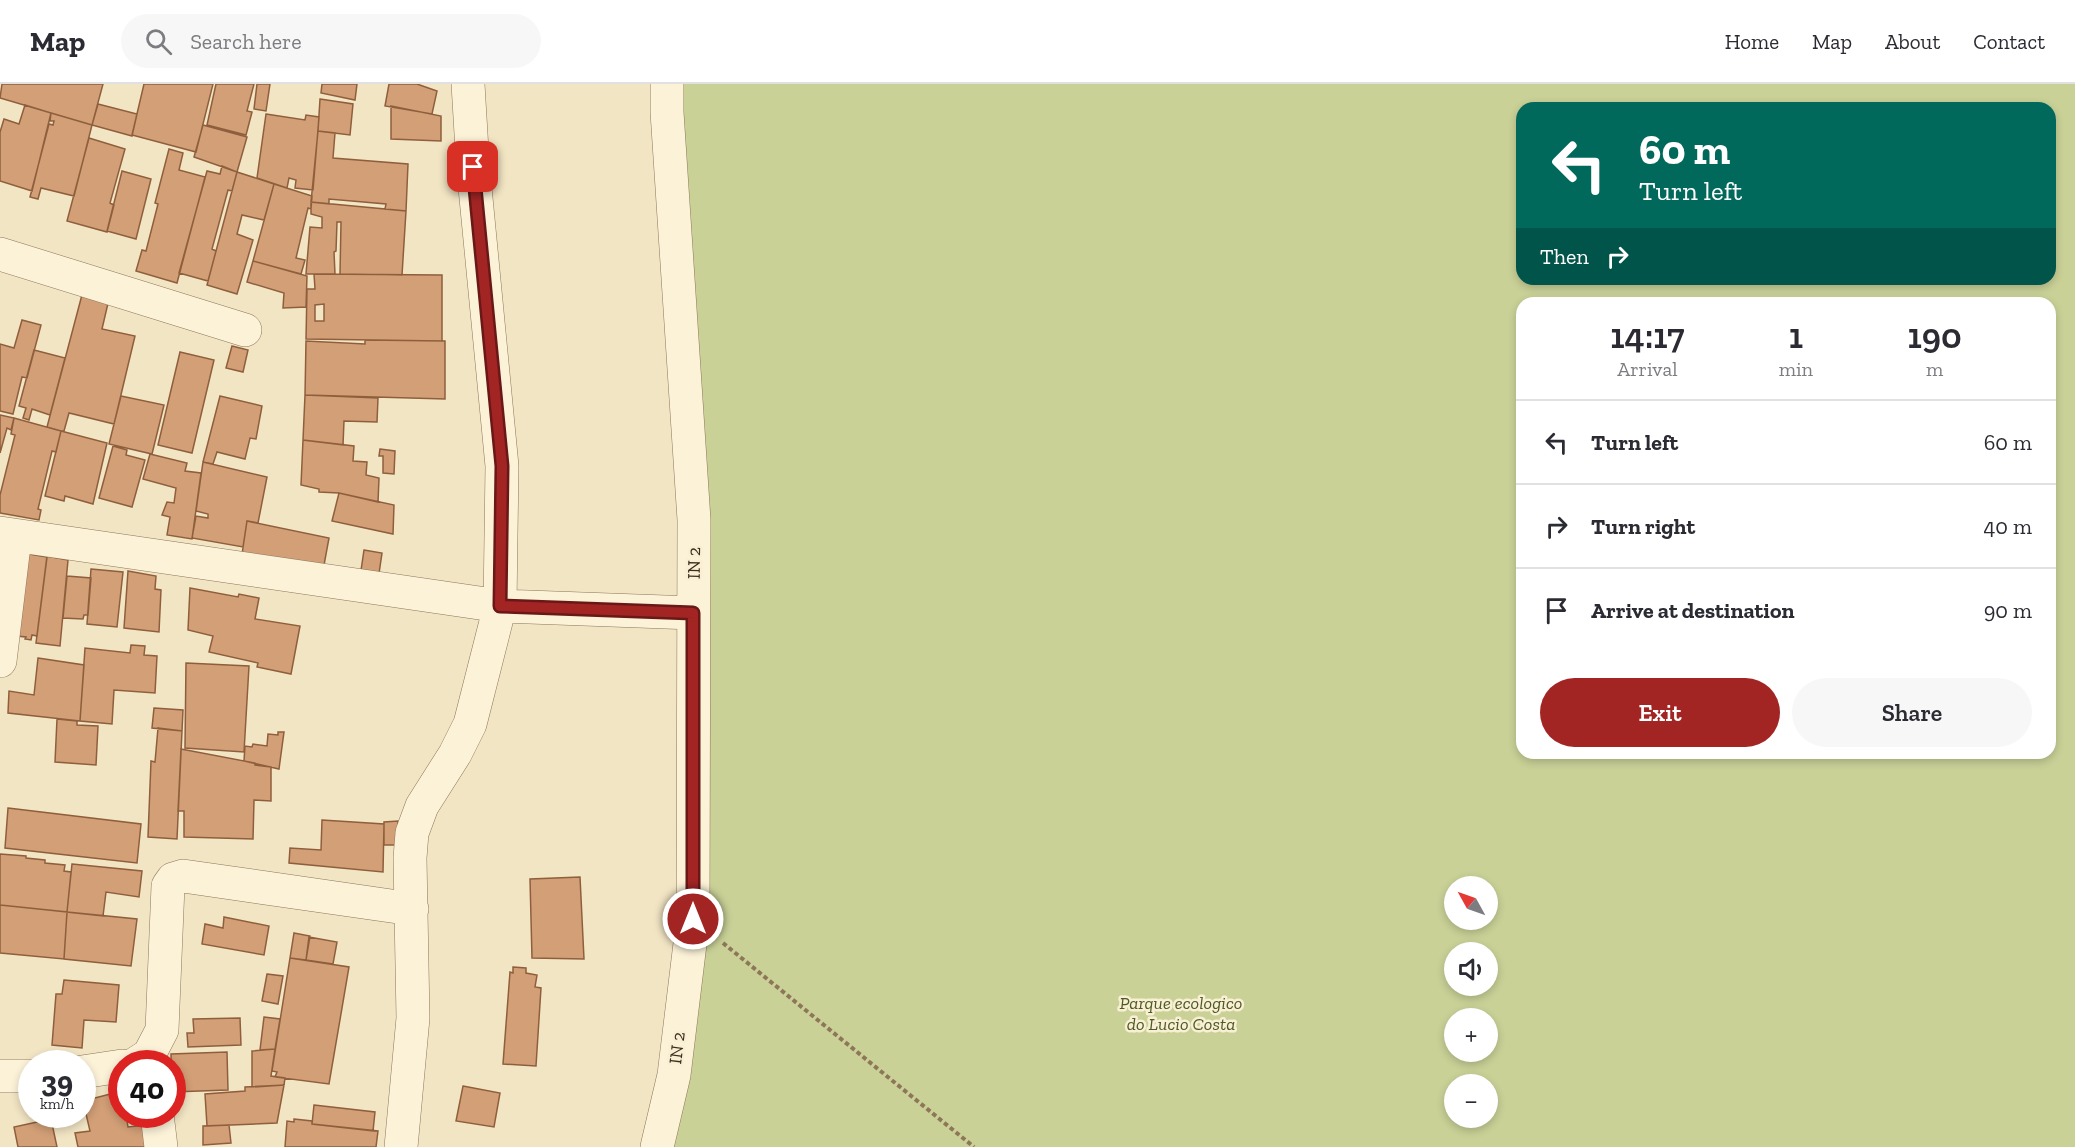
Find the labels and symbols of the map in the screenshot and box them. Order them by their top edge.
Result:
pin [447,141,498,192]
street label: IN 2 [683,547,705,579]
north arrow [1444,876,1498,930]
position arrow [661,887,725,951]
park label: Parque ecologico do Lucio Costa [1119,992,1243,1035]
street label: IN 2 [664,1031,690,1065]
speed limit sign: 40 [108,1050,186,1128]

